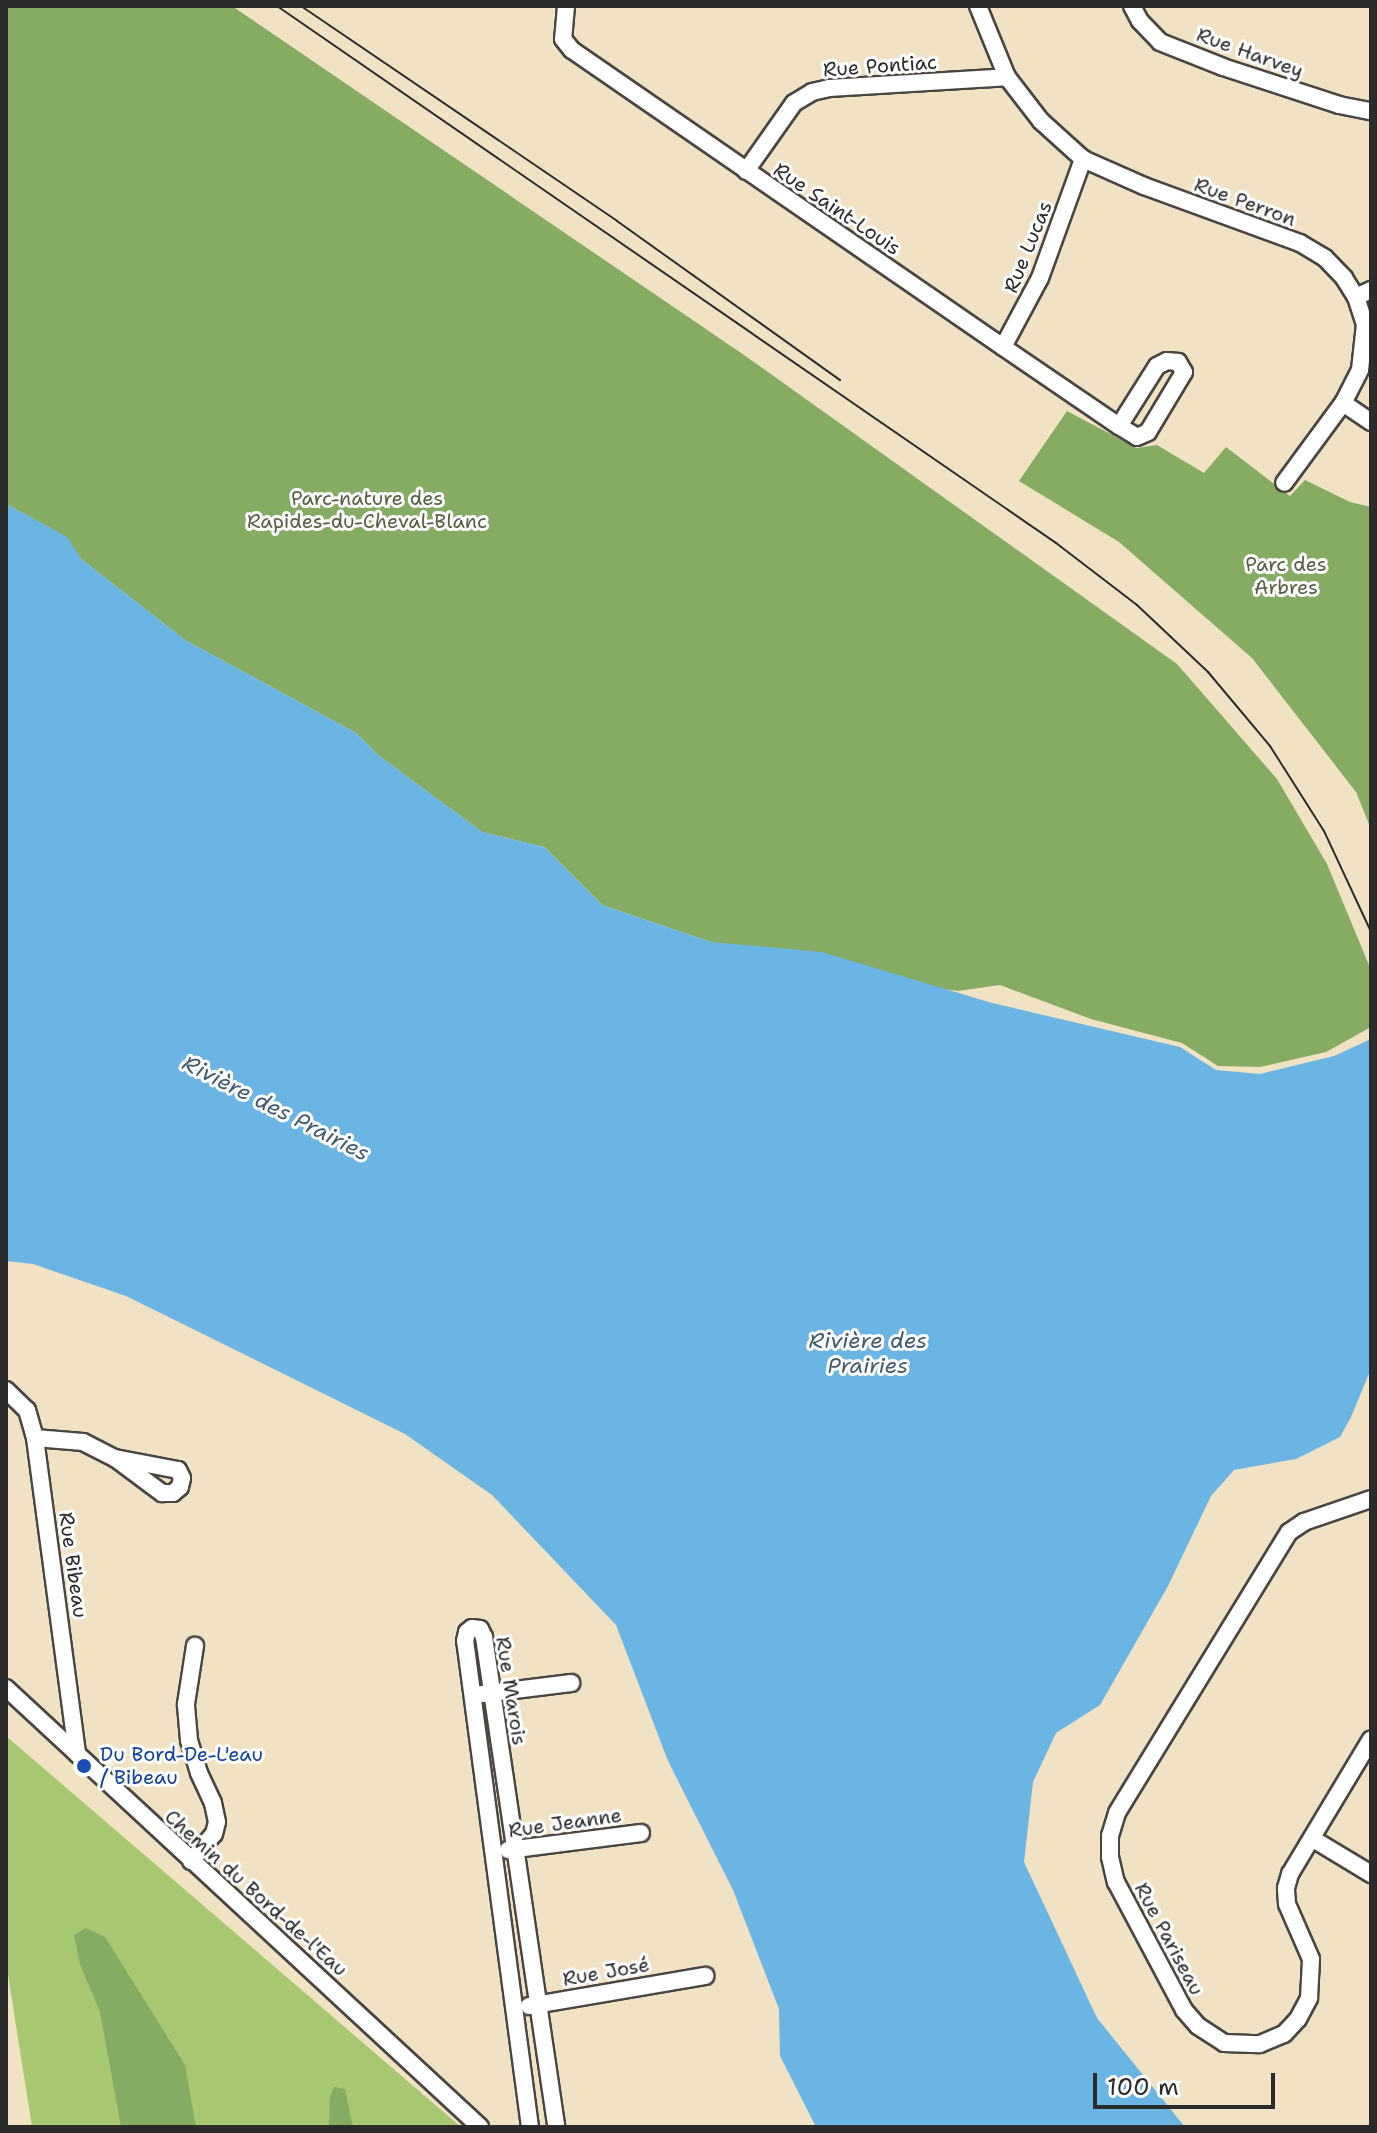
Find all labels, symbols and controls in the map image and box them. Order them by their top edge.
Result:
street label: Rue Harvey [1193,23,1307,83]
street label: Rue Pontiac [822,50,938,82]
street label: Rue Saint-Louis [769,158,905,260]
street label: Rue Perron [1191,173,1299,231]
street label: Rue Lucas [999,198,1057,296]
park label: Parc-nature des Rapides-du-Cheval-Blanc [247,486,487,533]
park label: Parc des Arbres [1245,552,1327,599]
water label: Rivière des Prairies [178,1049,374,1167]
water label: Rivière des Prairies [809,1327,927,1378]
street label: Rue Bibeau [54,1510,92,1620]
street label: Rue Marois [491,1635,531,1747]
place label: Du Bord-De-L'eau / Bibeau [100,1742,263,1789]
marker: Du Bord-De-L'eau / Bibeau [75,1757,93,1775]
street label: Rue Jeanne [507,1803,623,1843]
street label: Chemin du Bord-de-l'Eau [160,1805,352,1981]
street label: Rue Pariseau [1129,1879,1209,1999]
street label: Rue José [561,1953,651,1991]
scale bar [1097,2057,1279,2107]
text: 100 m [1107,2071,1179,2103]

